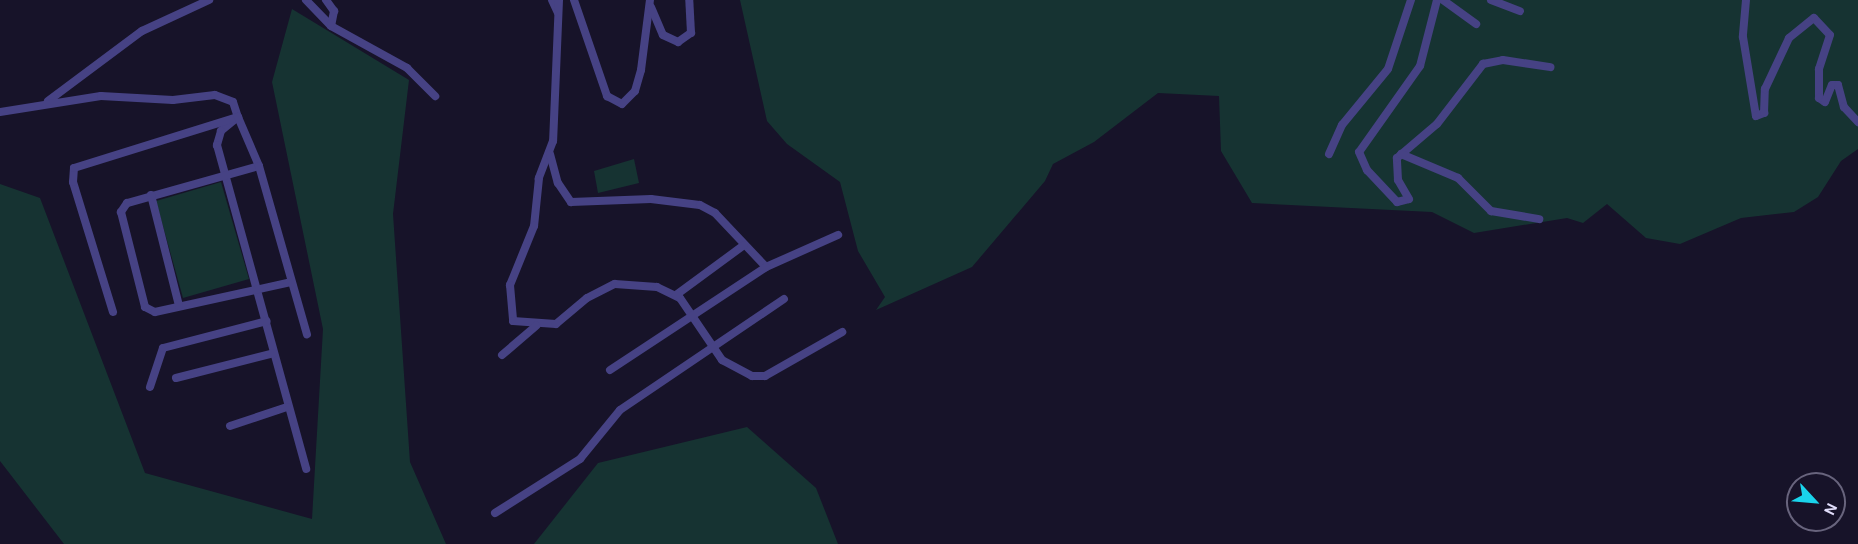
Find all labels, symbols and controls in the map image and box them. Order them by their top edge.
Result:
north arrow [1786,472,1846,532]
text: N [1820,500,1842,519]

